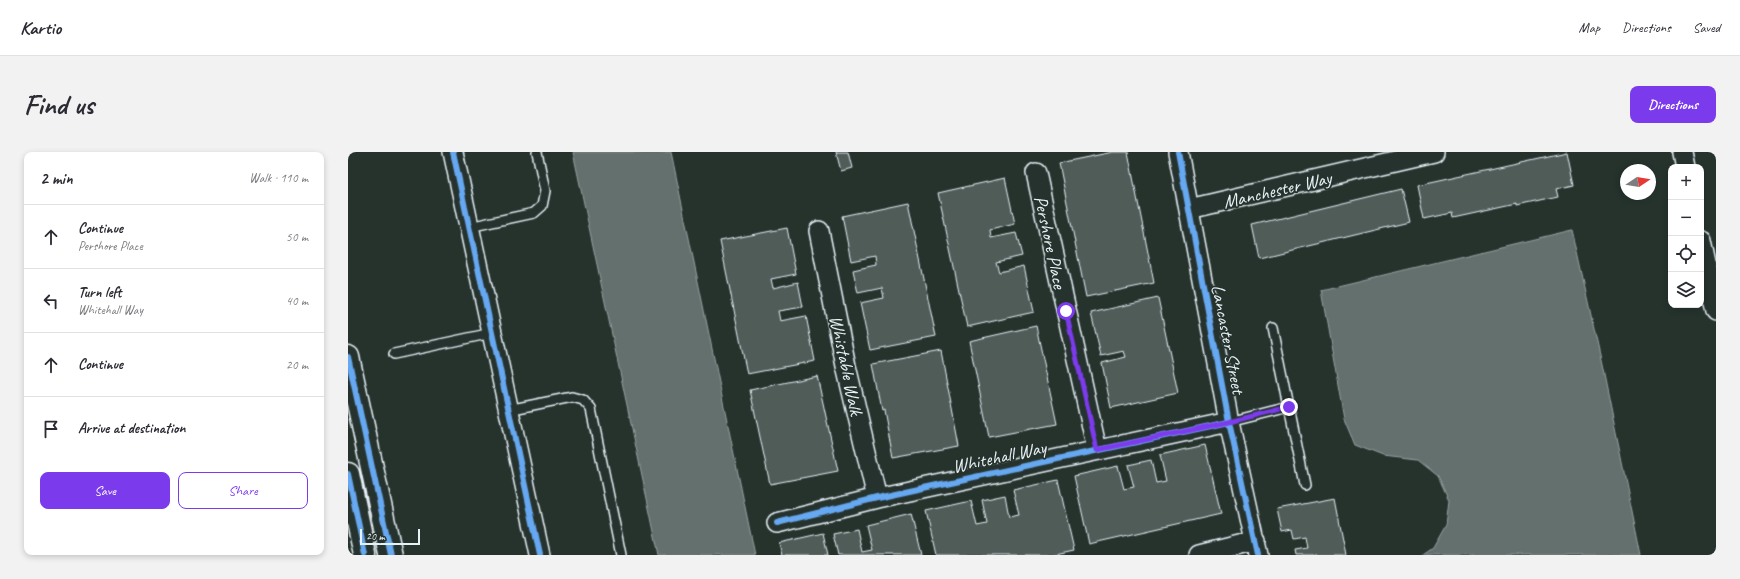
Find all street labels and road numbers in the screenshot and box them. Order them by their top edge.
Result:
street label: Manchester Way [1221,166,1335,214]
street label: Pershore Place [1028,194,1072,293]
street label: Lancaster Street [1206,283,1251,397]
street label: Whistable Walk [824,313,869,419]
street label: Whitehall Way [950,435,1050,479]

